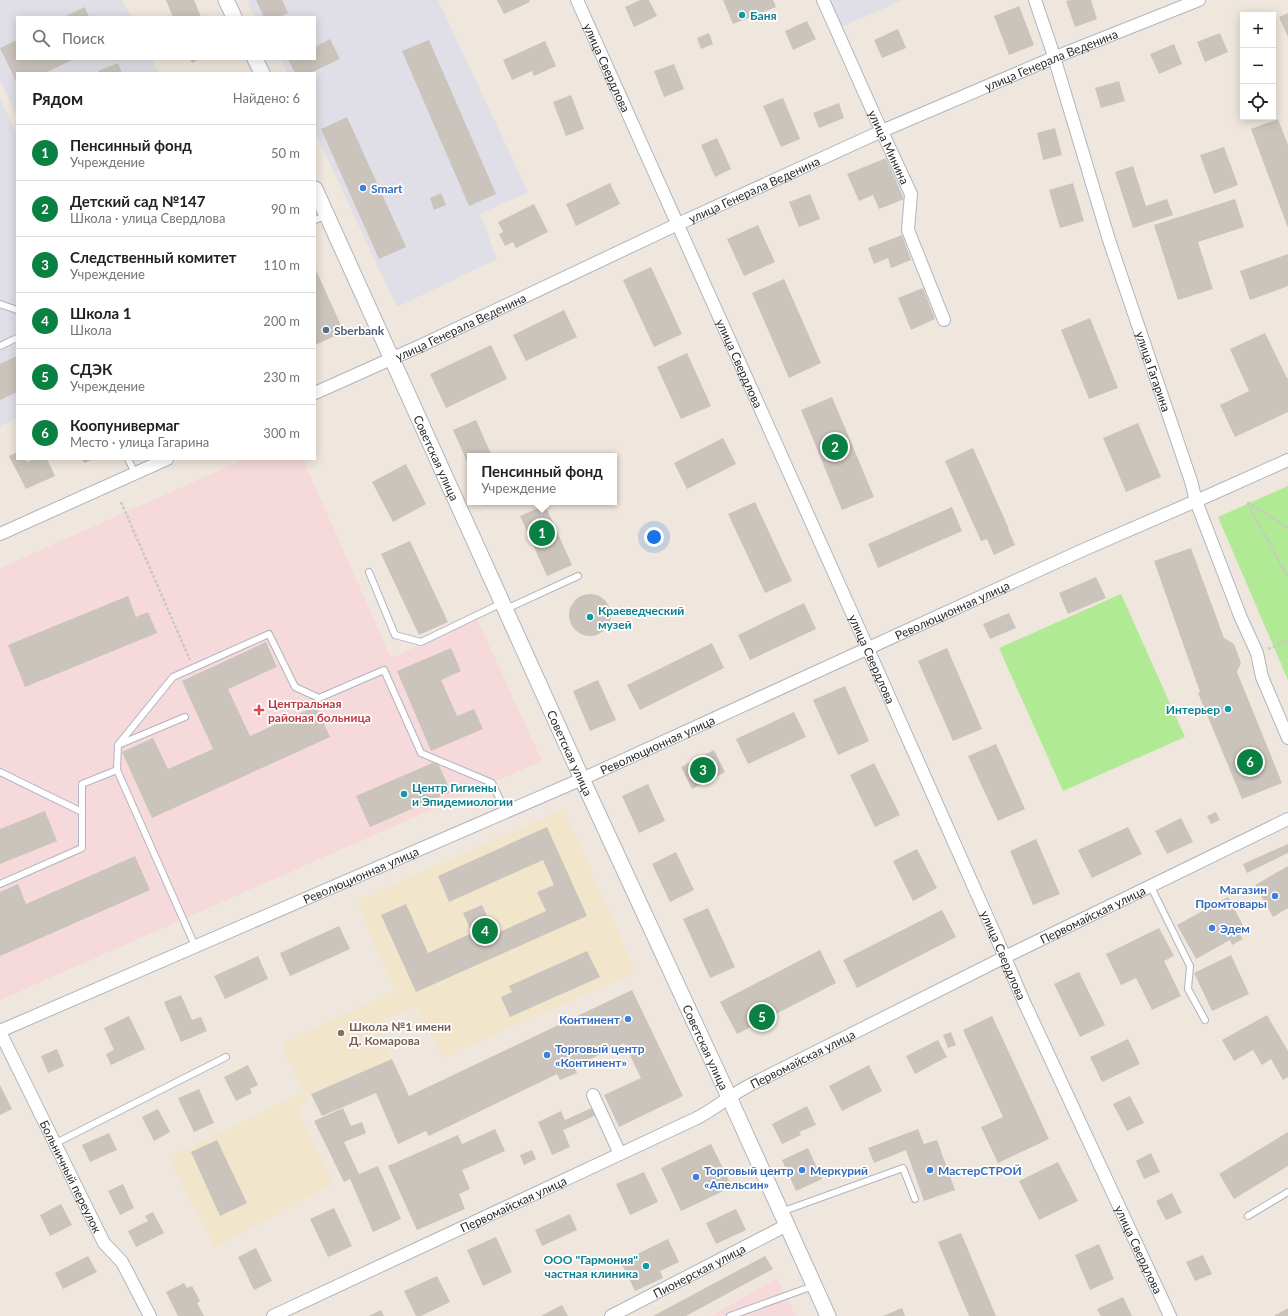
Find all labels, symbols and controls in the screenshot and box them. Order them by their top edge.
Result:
place label: Баня [750,8,777,23]
marker: Баня [737,10,747,20]
map controls [1240,12,1276,120]
button: + [1240,12,1276,48]
search box [16,16,316,60]
street label: улица Свердлова [581,21,634,114]
street label: улица Генерала Веденина [982,26,1120,94]
icon: search [30,27,52,49]
text: Поиск [62,29,105,47]
button: − [1240,48,1276,84]
button: locate [1240,84,1276,120]
text: Рядом [32,88,83,109]
text: Найдено: 6 [233,90,300,106]
street label: улица Минина [865,107,913,186]
text: Пенсинный фонд [70,136,192,154]
text: 1 [41,145,49,161]
text: 50 m [271,145,300,161]
street label: улица Генерала Веденина [686,153,822,226]
text: Учреждение [70,154,145,170]
place label: Smart [371,181,403,196]
marker: Smart [358,183,368,193]
text: Детский сад №147 [70,192,205,210]
text: 2 [41,201,49,217]
text: 90 m [271,201,300,217]
text: Школа · улица Свердлова [70,210,225,226]
text: Следственный комитет [70,248,236,266]
text: 3 [41,257,49,273]
text: 110 m [263,257,300,273]
text: Учреждение [70,266,145,282]
street label: улица Генерала Веденина [393,290,528,364]
text: Школа 1 [70,304,131,322]
text: 4 [41,313,49,329]
text: 200 m [263,313,300,329]
street label: улица Свердлова [713,316,766,410]
text: Школа [70,322,112,338]
place label: Sberbank [334,323,385,338]
marker: Sberbank [321,325,331,335]
street label: улица Гагарина [1133,329,1174,414]
text: СДЭК [70,360,113,378]
text: 5 [41,369,49,385]
text: 230 m [263,369,300,385]
text: Учреждение [70,378,145,394]
street label: Советская улица [411,413,463,503]
text: Коопунивермаг [70,416,180,434]
text: 6 [41,425,49,441]
text: 300 m [263,425,300,441]
pin: 2 [822,432,848,462]
text: Место · улица Гагарина [70,434,209,450]
popup [467,453,617,505]
text: Пенсинный фонд [481,462,603,480]
text: Учреждение [481,480,556,496]
pin: 1 [529,518,555,548]
your location [644,527,664,547]
street label: Революционная улица [892,577,1012,643]
place label: Краеведческий музей [598,603,684,632]
marker: Краеведческий музей [585,612,595,622]
street label: улица Свердлова [846,612,899,706]
place label: Центральная районая больница [268,696,371,725]
place label: Интерьер [1166,702,1220,717]
marker: Центральная районая больница [253,704,265,716]
marker: Интерьер [1223,704,1233,714]
street label: Советская улица [544,708,596,798]
street label: Революционная улица [598,712,717,777]
pin: 6 [1237,747,1263,777]
pin: 3 [690,755,716,785]
place label: Центр Гигиены и Эпидемиологии [412,780,513,809]
marker: Центр Гигиены и Эпидемиологии [399,789,409,799]
street label: Революционная улица [301,843,421,906]
street label: Первомайская улица [1037,882,1148,946]
place label: Магазин Промтовары [1195,882,1267,911]
marker: Магазин Промтовары [1270,891,1280,901]
street label: улица Свердлова [978,908,1030,1002]
pin: 4 [472,916,498,946]
place label: Эдем [1220,921,1250,936]
marker: Эдем [1207,923,1217,933]
street label: Советская улица [680,1002,732,1092]
pin: 5 [749,1002,775,1032]
place label: Континент [559,1012,621,1027]
marker: Континент [623,1014,633,1024]
place label: Школа №1 имени Д. Комарова [349,1019,451,1048]
street label: Первомайская улица [747,1026,857,1091]
marker: Школа №1 имени Д. Комарова [336,1028,346,1038]
place label: Торговый центр «Континент» [555,1041,645,1070]
marker: Торговый центр «Континент» [542,1050,552,1060]
street label: Больничный переулок [37,1118,106,1236]
place label: Торговый центр «Апельсин» [704,1163,794,1192]
place label: Меркурий [810,1163,868,1178]
place label: МастерСТРОЙ [938,1163,1022,1178]
marker: Меркурий [797,1165,807,1175]
marker: МастерСТРОЙ [925,1165,935,1175]
marker: Торговый центр «Апельсин» [691,1172,701,1182]
street label: Первомайская улица [458,1173,569,1235]
street label: улица Свердлова [1112,1203,1166,1296]
street label: Пионерская улица [650,1240,748,1301]
place label: ООО "Гармония" частная клиника [543,1252,638,1281]
marker: ООО "Гармония" частная клиника [641,1261,651,1271]

